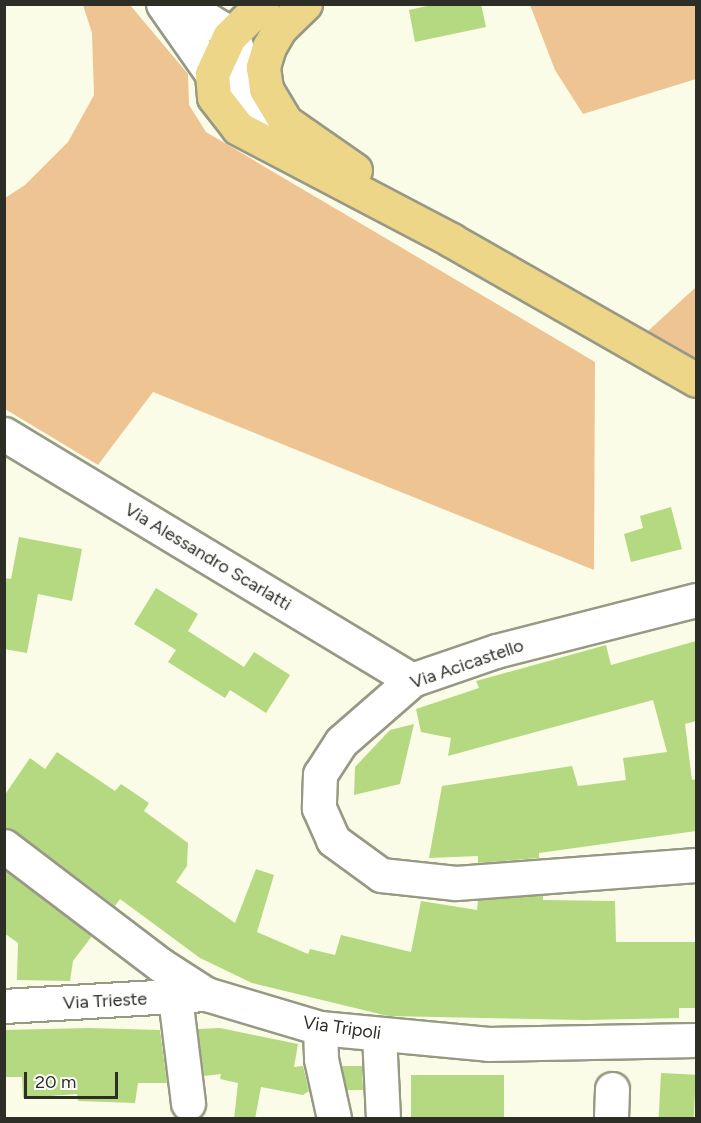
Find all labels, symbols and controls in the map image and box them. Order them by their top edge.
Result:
street label: Via Alessandro Scarlatti [121,499,295,615]
street label: Via Acicastello [407,634,527,694]
street label: Via Trieste [62,988,148,1014]
street label: Via Tripoli [301,1012,383,1044]
scale bar [27,1060,122,1098]
text: 20 m [35,1071,76,1093]

